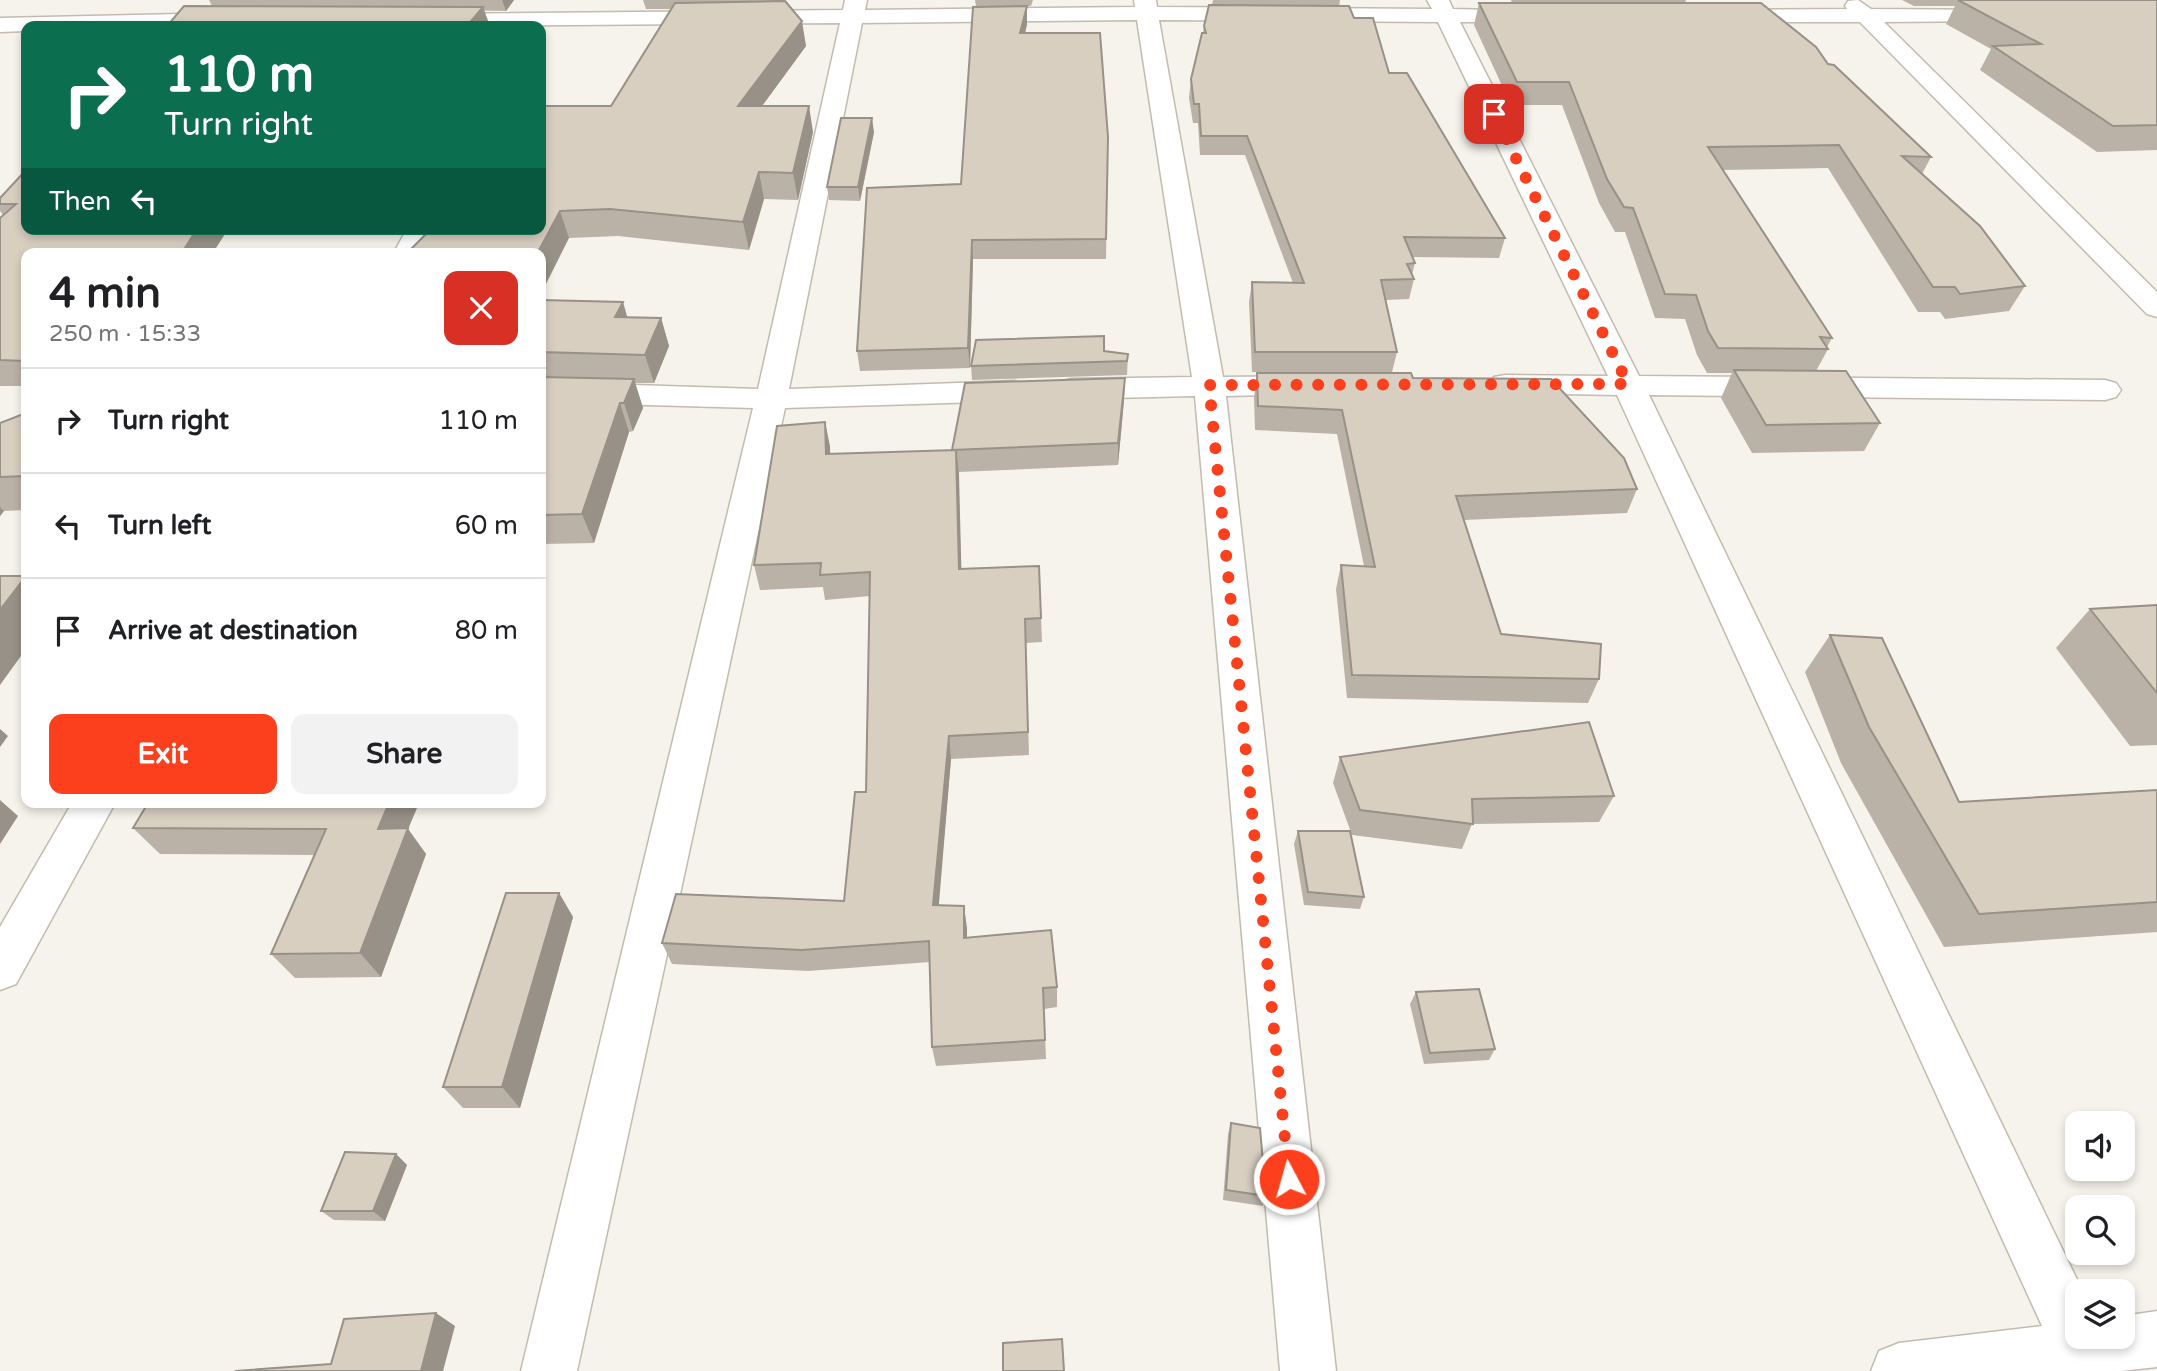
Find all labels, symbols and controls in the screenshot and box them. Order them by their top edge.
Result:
text: 110 m [164,46,314,105]
icon: right [49,49,140,140]
pin [1464,84,1524,144]
icon: arrive [1475,95,1513,133]
text: Turn right [164,106,313,144]
icon: left [125,182,163,220]
text: Then [49,186,111,217]
text: 4 min [49,268,161,319]
button: close [444,271,518,345]
text: 250 m · 15:33 [49,320,201,348]
icon: right [49,402,87,440]
text: Turn right [108,405,229,436]
text: 110 m [438,405,518,436]
icon: left [49,507,87,545]
text: Turn left [108,510,211,541]
text: 60 m [455,510,518,541]
icon: arrive [49,612,87,650]
text: Arrive at destination [108,615,358,646]
text: 80 m [455,615,518,646]
button: Exit [49,714,277,794]
button: Share [291,714,518,794]
map controls [2065,1111,2135,1349]
button: sound [2065,1111,2135,1181]
position arrow [1252,1142,1326,1216]
button: search [2065,1195,2135,1265]
button: layers [2065,1279,2135,1349]

